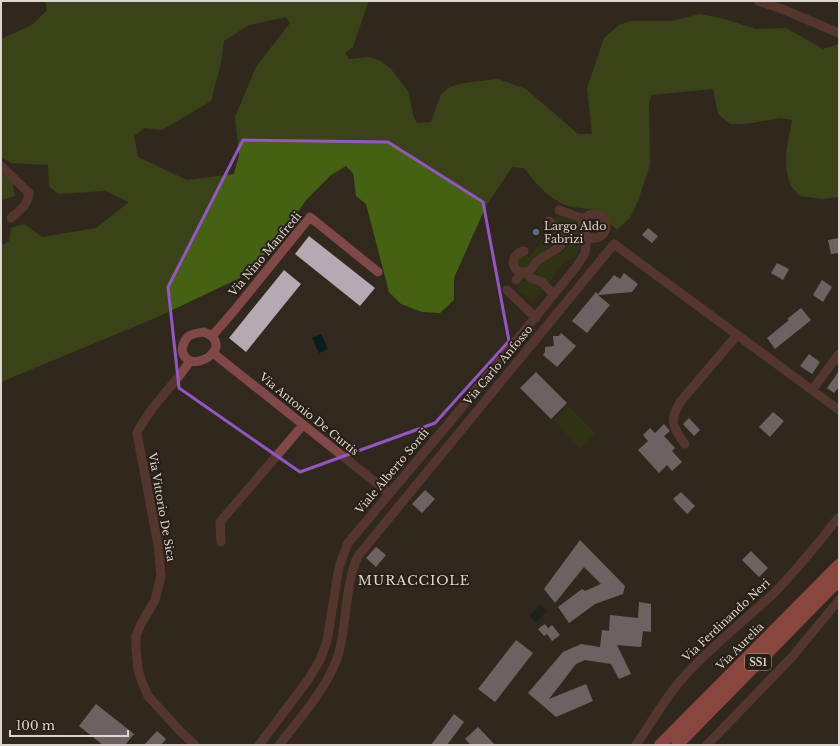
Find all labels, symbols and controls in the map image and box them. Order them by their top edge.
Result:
street label: Via Nino Manfredi [225,209,304,300]
place label: Largo Aldo Fabrizi [544,219,606,246]
marker: Largo Aldo Fabrizi [531,227,541,237]
street label: Via Carlo Anfosso [460,322,535,409]
street label: Via Antonio De Curtis [256,369,361,458]
street label: Viale Alberto Sordi [352,425,432,517]
street label: Via Vittorio De Sica [145,451,179,563]
district label: MURACCIOLE [358,572,470,589]
street label: Via Ferdinando Neri [678,576,773,665]
street label: Via Aurelia [713,619,767,673]
road number: SS1 [745,654,771,670]
scale bar [10,712,128,738]
text: 100 m [16,718,55,733]

